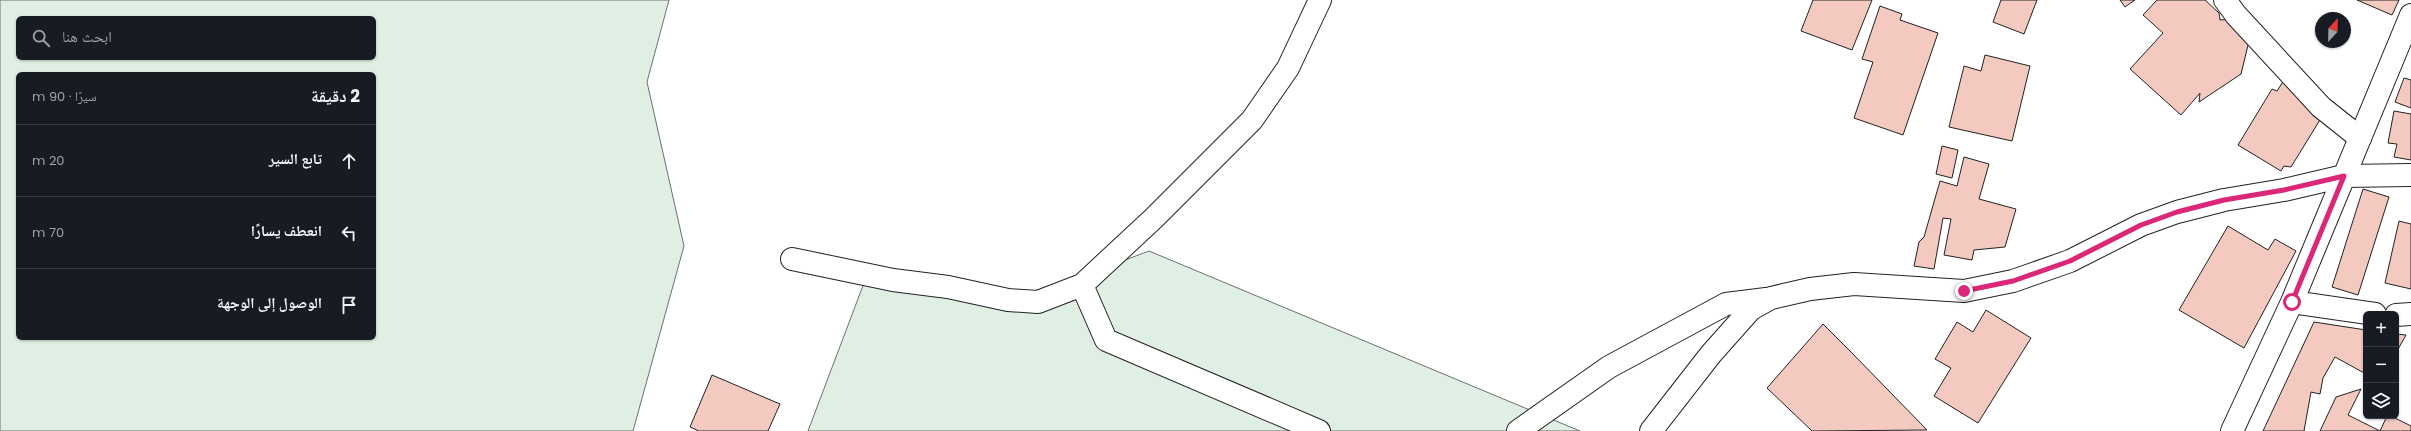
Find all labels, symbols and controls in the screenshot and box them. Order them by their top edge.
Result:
north arrow [2315,12,2351,48]
search box [16,16,376,60]
text: ابحث هنا [62,26,112,47]
icon: search [30,27,52,49]
text: 2 دقيقة [311,84,360,108]
text: سيرًا · 90 m [32,87,97,106]
text: تابع السير [269,148,322,169]
icon: ahead [338,150,360,172]
text: 20 m [32,151,65,170]
text: انعطف يسارًا [251,220,322,241]
icon: left [338,222,360,244]
text: 70 m [32,223,64,242]
route end [1955,282,1973,300]
text: الوصول إلى الوجهة [217,292,322,313]
route start [2283,293,2301,311]
icon: arrive [338,294,360,316]
map controls [2363,311,2399,419]
button: + [2363,311,2399,347]
button: − [2363,347,2399,383]
button: layers [2363,383,2399,419]

